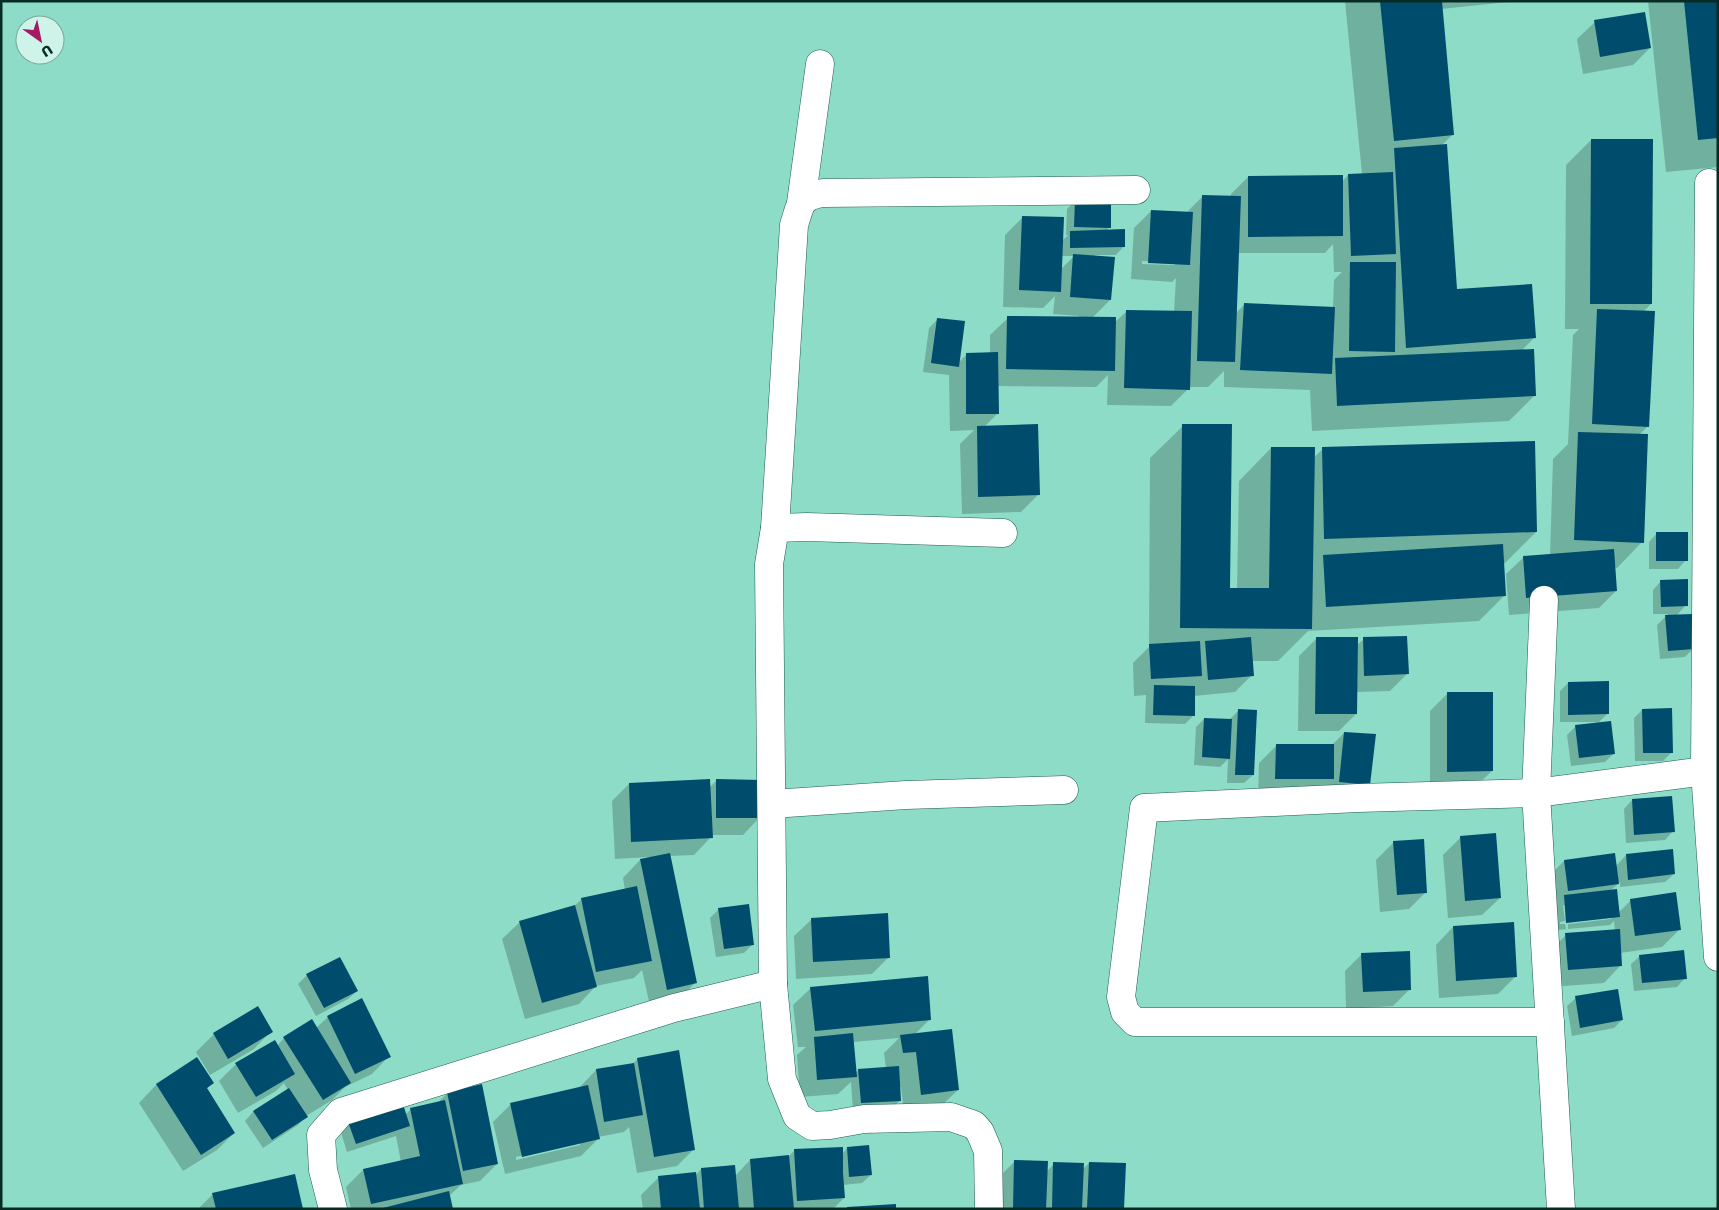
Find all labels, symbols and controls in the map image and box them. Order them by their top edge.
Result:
north arrow [15,15,65,65]
text: U [38,41,56,60]

